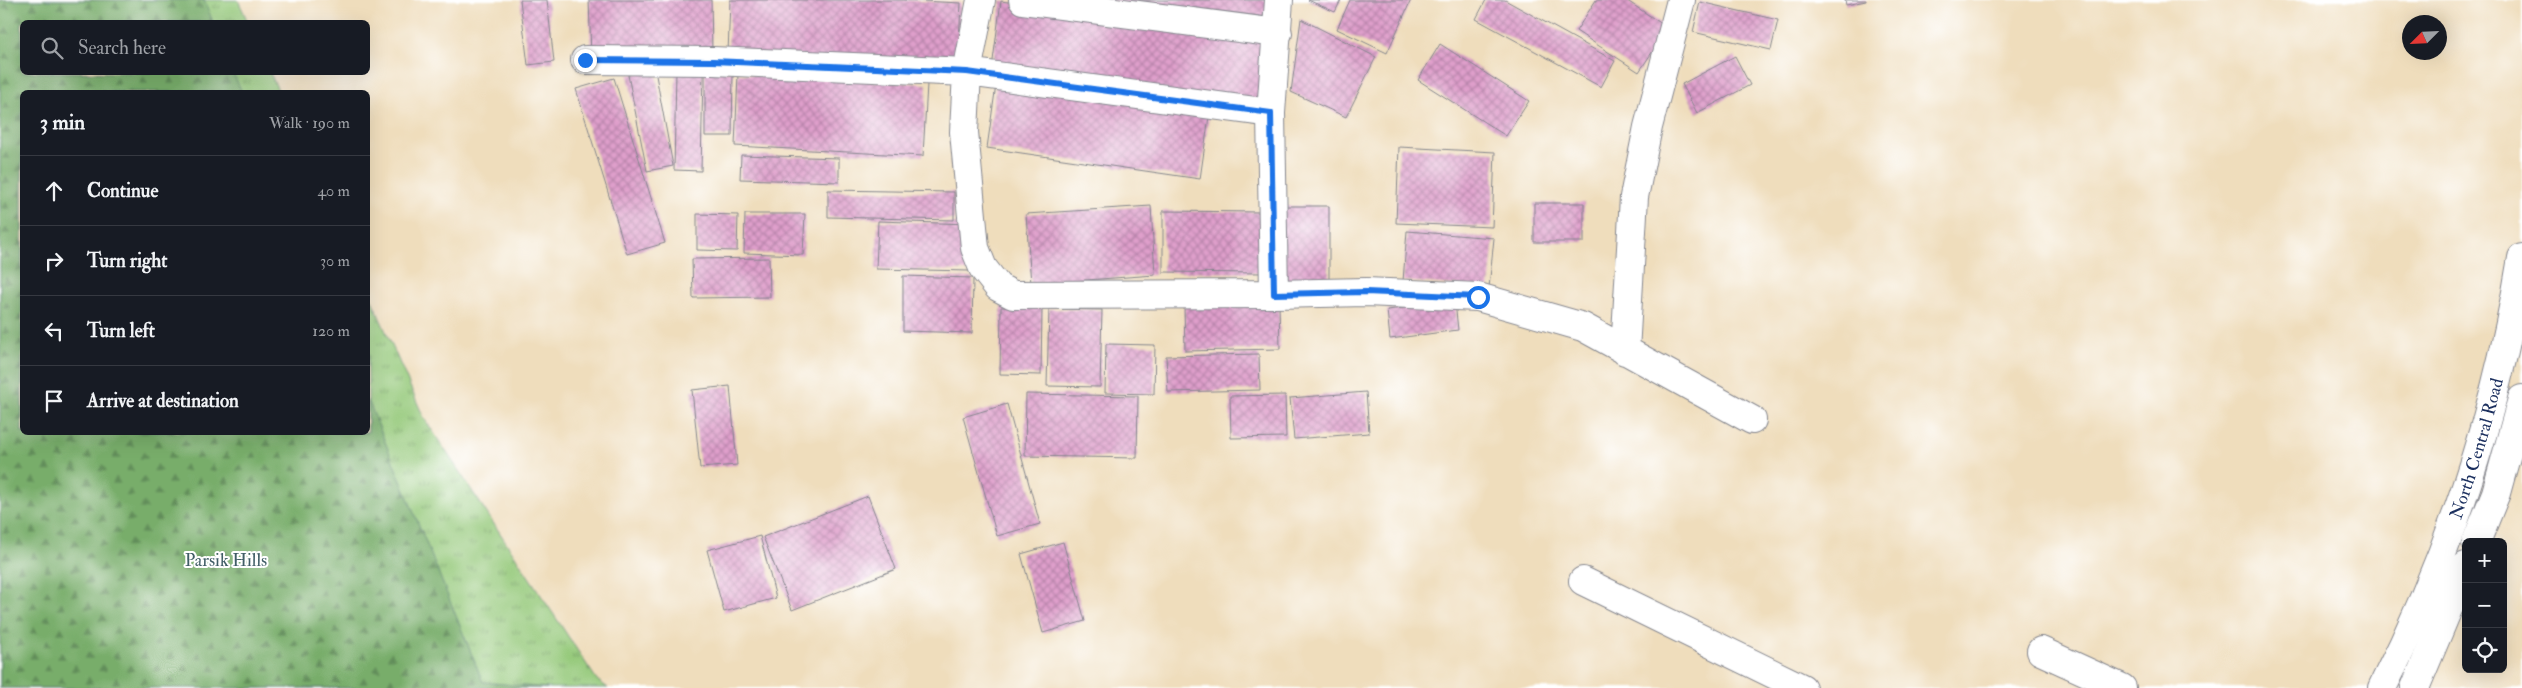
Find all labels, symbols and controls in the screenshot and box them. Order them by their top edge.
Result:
north arrow [2402,15,2447,60]
search box [20,20,370,75]
icon: search [38,34,66,62]
text: Search here [78,36,166,60]
route end [574,49,597,72]
text: 3 min [40,109,85,136]
text: Walk · 190 m [269,113,350,133]
icon: ahead [40,177,68,205]
text: Continue [87,179,158,203]
text: 40 m [317,181,350,201]
icon: right [40,247,68,275]
text: Turn right [87,249,167,273]
text: 30 m [320,251,350,271]
route start [1467,286,1490,309]
icon: left [40,317,68,345]
text: Turn left [87,319,155,343]
text: 120 m [312,321,350,341]
street label: North Central Road [2445,376,2509,522]
icon: arrive [40,387,68,415]
text: Arrive at destination [87,389,239,413]
map controls [2462,538,2507,673]
button: + [2462,538,2507,583]
park label: Parsik Hills [185,549,267,572]
button: − [2462,583,2507,628]
button: locate [2462,628,2507,673]

